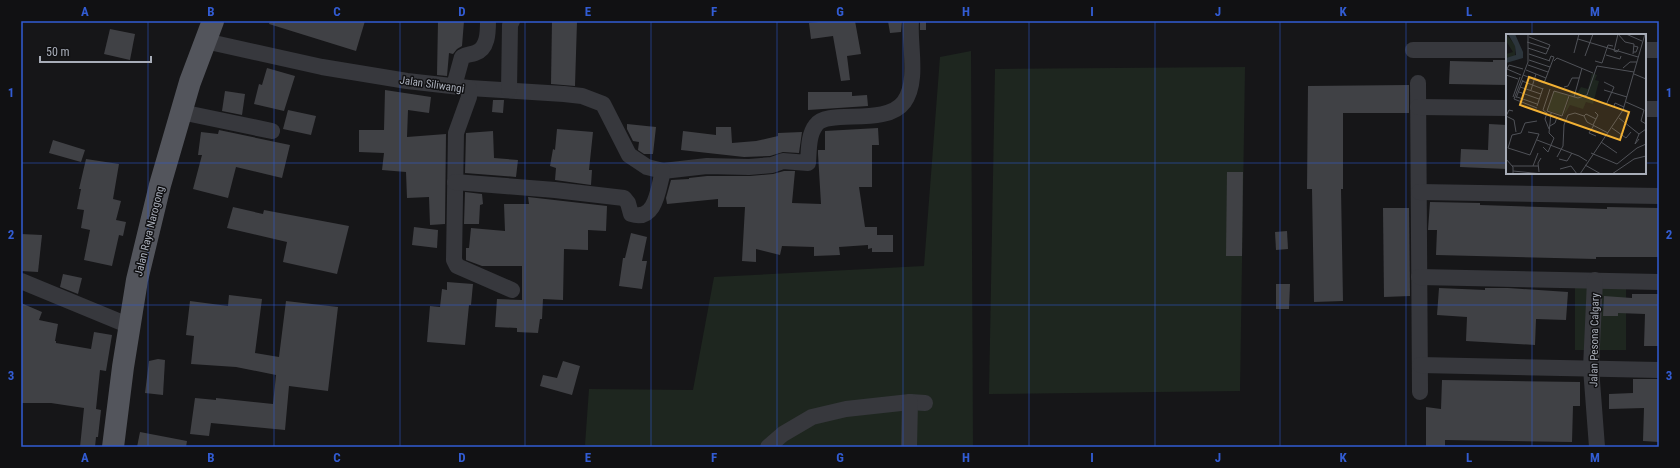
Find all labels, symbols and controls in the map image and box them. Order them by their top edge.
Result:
text: A [81,4,89,19]
text: B [207,4,215,19]
text: C [333,4,341,19]
text: D [458,4,466,19]
text: E [585,4,592,19]
text: F [711,4,717,19]
text: G [836,4,844,19]
text: H [962,4,970,19]
text: I [1090,4,1094,19]
text: J [1215,4,1221,19]
text: K [1339,4,1347,19]
text: L [1466,4,1472,19]
text: M [1590,4,1600,19]
inset map [1506,34,1646,174]
scale bar [40,38,151,64]
text: 50 m [46,45,70,59]
street label: Jalan Siliwangi [399,74,465,95]
text: 1 [8,85,14,100]
text: 1 [1666,85,1672,100]
street label: Jalan Raya Narogong [132,185,167,277]
text: 2 [8,227,15,242]
text: 2 [1666,227,1673,242]
street label: Jalan Pesona Calgary [1587,293,1602,387]
text: 3 [8,368,14,383]
text: 3 [1666,368,1672,383]
text: A [81,450,89,465]
text: B [207,450,215,465]
text: C [333,450,341,465]
text: D [458,450,466,465]
text: E [585,450,592,465]
text: F [711,450,717,465]
text: G [836,450,844,465]
text: H [962,450,970,465]
text: I [1090,450,1094,465]
text: J [1215,450,1221,465]
text: K [1339,450,1347,465]
text: L [1466,450,1472,465]
text: M [1590,450,1600,465]

